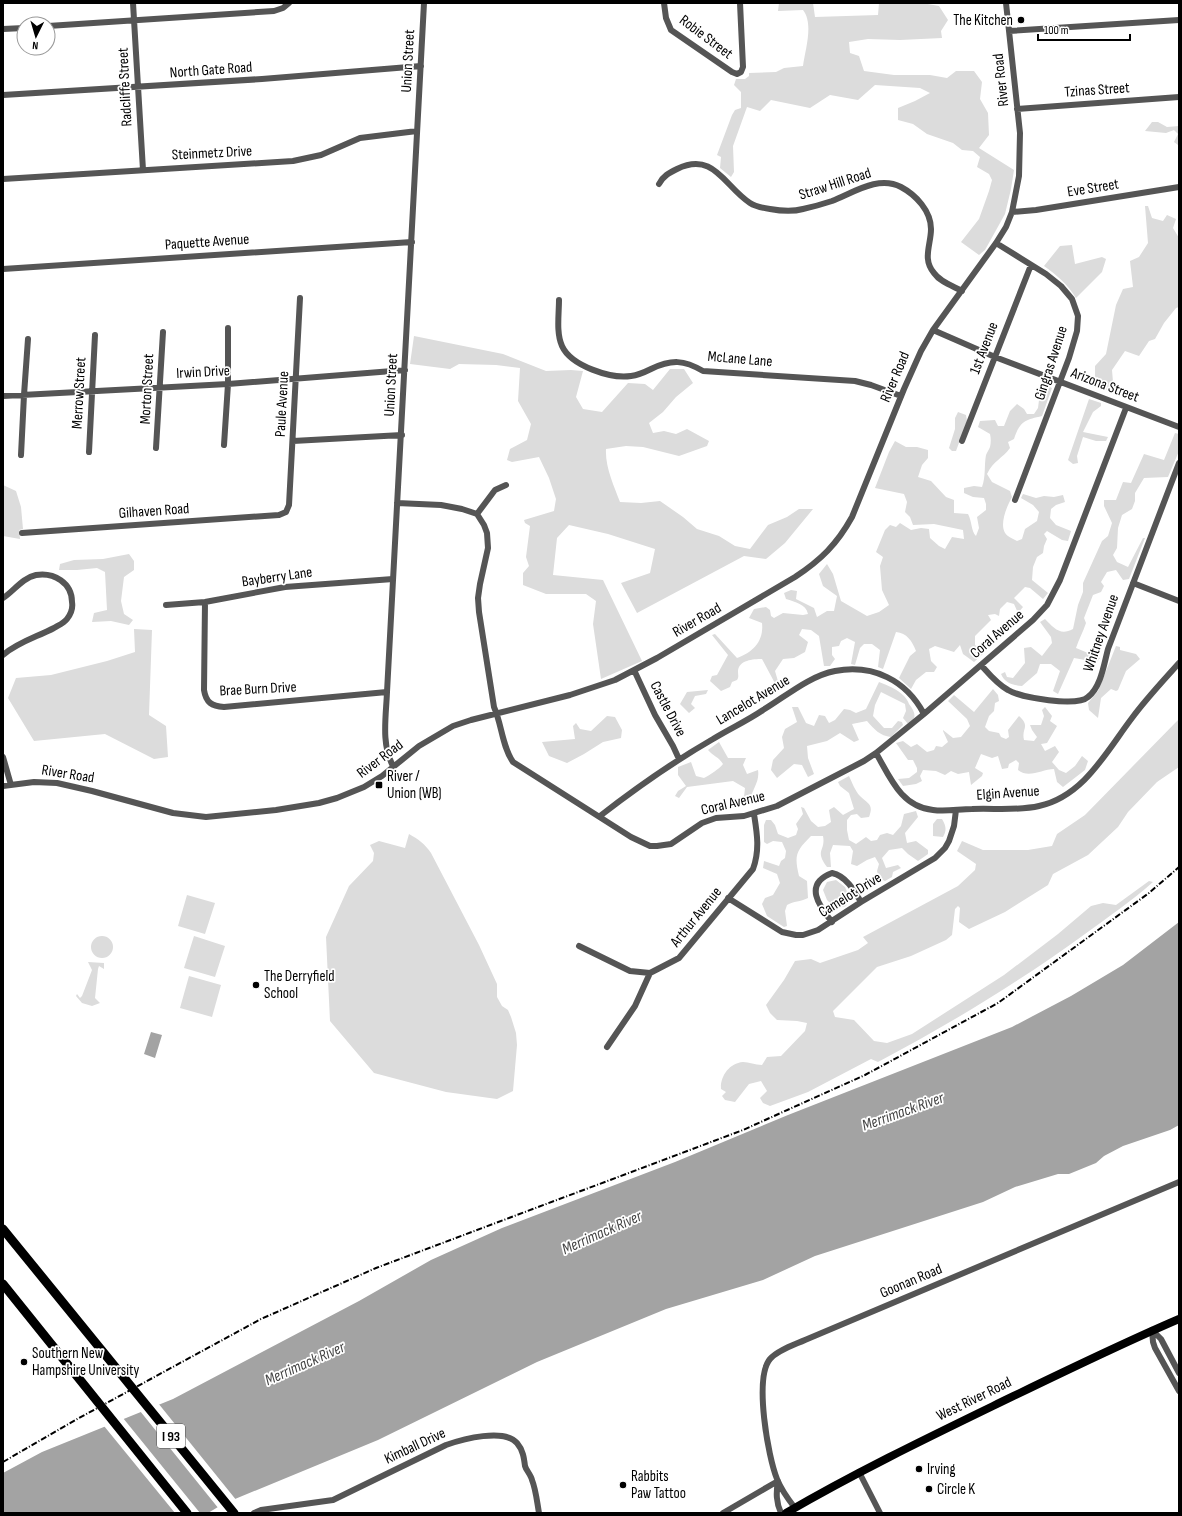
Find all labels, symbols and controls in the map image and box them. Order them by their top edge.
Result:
street label: Robie Street [676,11,737,64]
place label: The Kitchen [953,11,1013,30]
marker: The Kitchen [1016,15,1026,25]
north arrow [16,16,56,56]
scale bar [1038,16,1130,42]
text: 100 m [1044,23,1069,38]
street label: Union Street [397,28,419,93]
text: N [32,39,39,52]
street label: Radcliffe Street [113,47,137,127]
street label: River Road [989,53,1013,107]
street label: North Gate Road [169,58,253,82]
street label: Tzinas Street [1064,78,1131,102]
street label: Steinmetz Drive [171,141,253,165]
street label: Straw Hill Road [796,163,874,205]
street label: Eve Street [1066,174,1121,201]
street label: Paquette Avenue [164,230,250,254]
street label: 1st Avenue [965,319,1003,377]
street label: Gingras Avenue [1030,323,1072,403]
street label: McLane Lane [707,347,773,371]
street label: River Road [876,349,914,405]
street label: Union Street [380,352,402,417]
street label: Morton Street [136,353,158,425]
street label: Merrow Street [68,356,90,429]
street label: Irwin Drive [176,361,230,383]
street label: Arizona Street [1067,363,1142,407]
street label: Paule Avenue [271,371,293,437]
street label: Gilhaven Road [118,499,190,523]
street label: Bayberry Lane [240,563,314,591]
street label: Whitney Avenue [1079,592,1123,674]
street label: River Road [669,598,725,642]
street label: Coral Avenue [966,605,1028,663]
street label: Lancelot Avenue [713,671,793,729]
street label: Brae Burn Drive [219,677,297,701]
street label: Castle Drive [645,678,691,740]
street label: River Road [353,735,407,783]
street label: River Road [40,760,96,788]
place label: River / Union (WB) [387,767,442,803]
marker: River / Union (WB) [374,780,384,790]
street label: Elgin Avenue [976,781,1040,805]
street label: Coral Avenue [699,786,767,820]
street label: Camelot Drive [815,868,885,922]
street label: Arthur Avenue [665,883,726,952]
place label: The Derryfield School [264,967,334,1003]
marker: The Derryfield School [251,980,261,990]
water label: Merrimack River [860,1088,947,1136]
water label: Merrimack River [559,1207,645,1259]
street label: Goonan Road [877,1259,945,1303]
water label: Merrimack River [262,1338,348,1390]
place label: Southern New Hampshire University [32,1344,140,1380]
marker: Southern New Hampshire University [19,1357,29,1367]
street label: West River Road [933,1373,1015,1425]
road number: I 93 [157,1424,185,1448]
street label: Kimball Drive [381,1424,449,1468]
place label: Irving [927,1460,955,1479]
marker: Irving [914,1464,924,1474]
place label: Rabbits Paw Tattoo [631,1467,686,1503]
marker: Rabbits Paw Tattoo [618,1480,628,1490]
place label: Circle K [937,1480,975,1499]
marker: Circle K [924,1484,934,1494]

